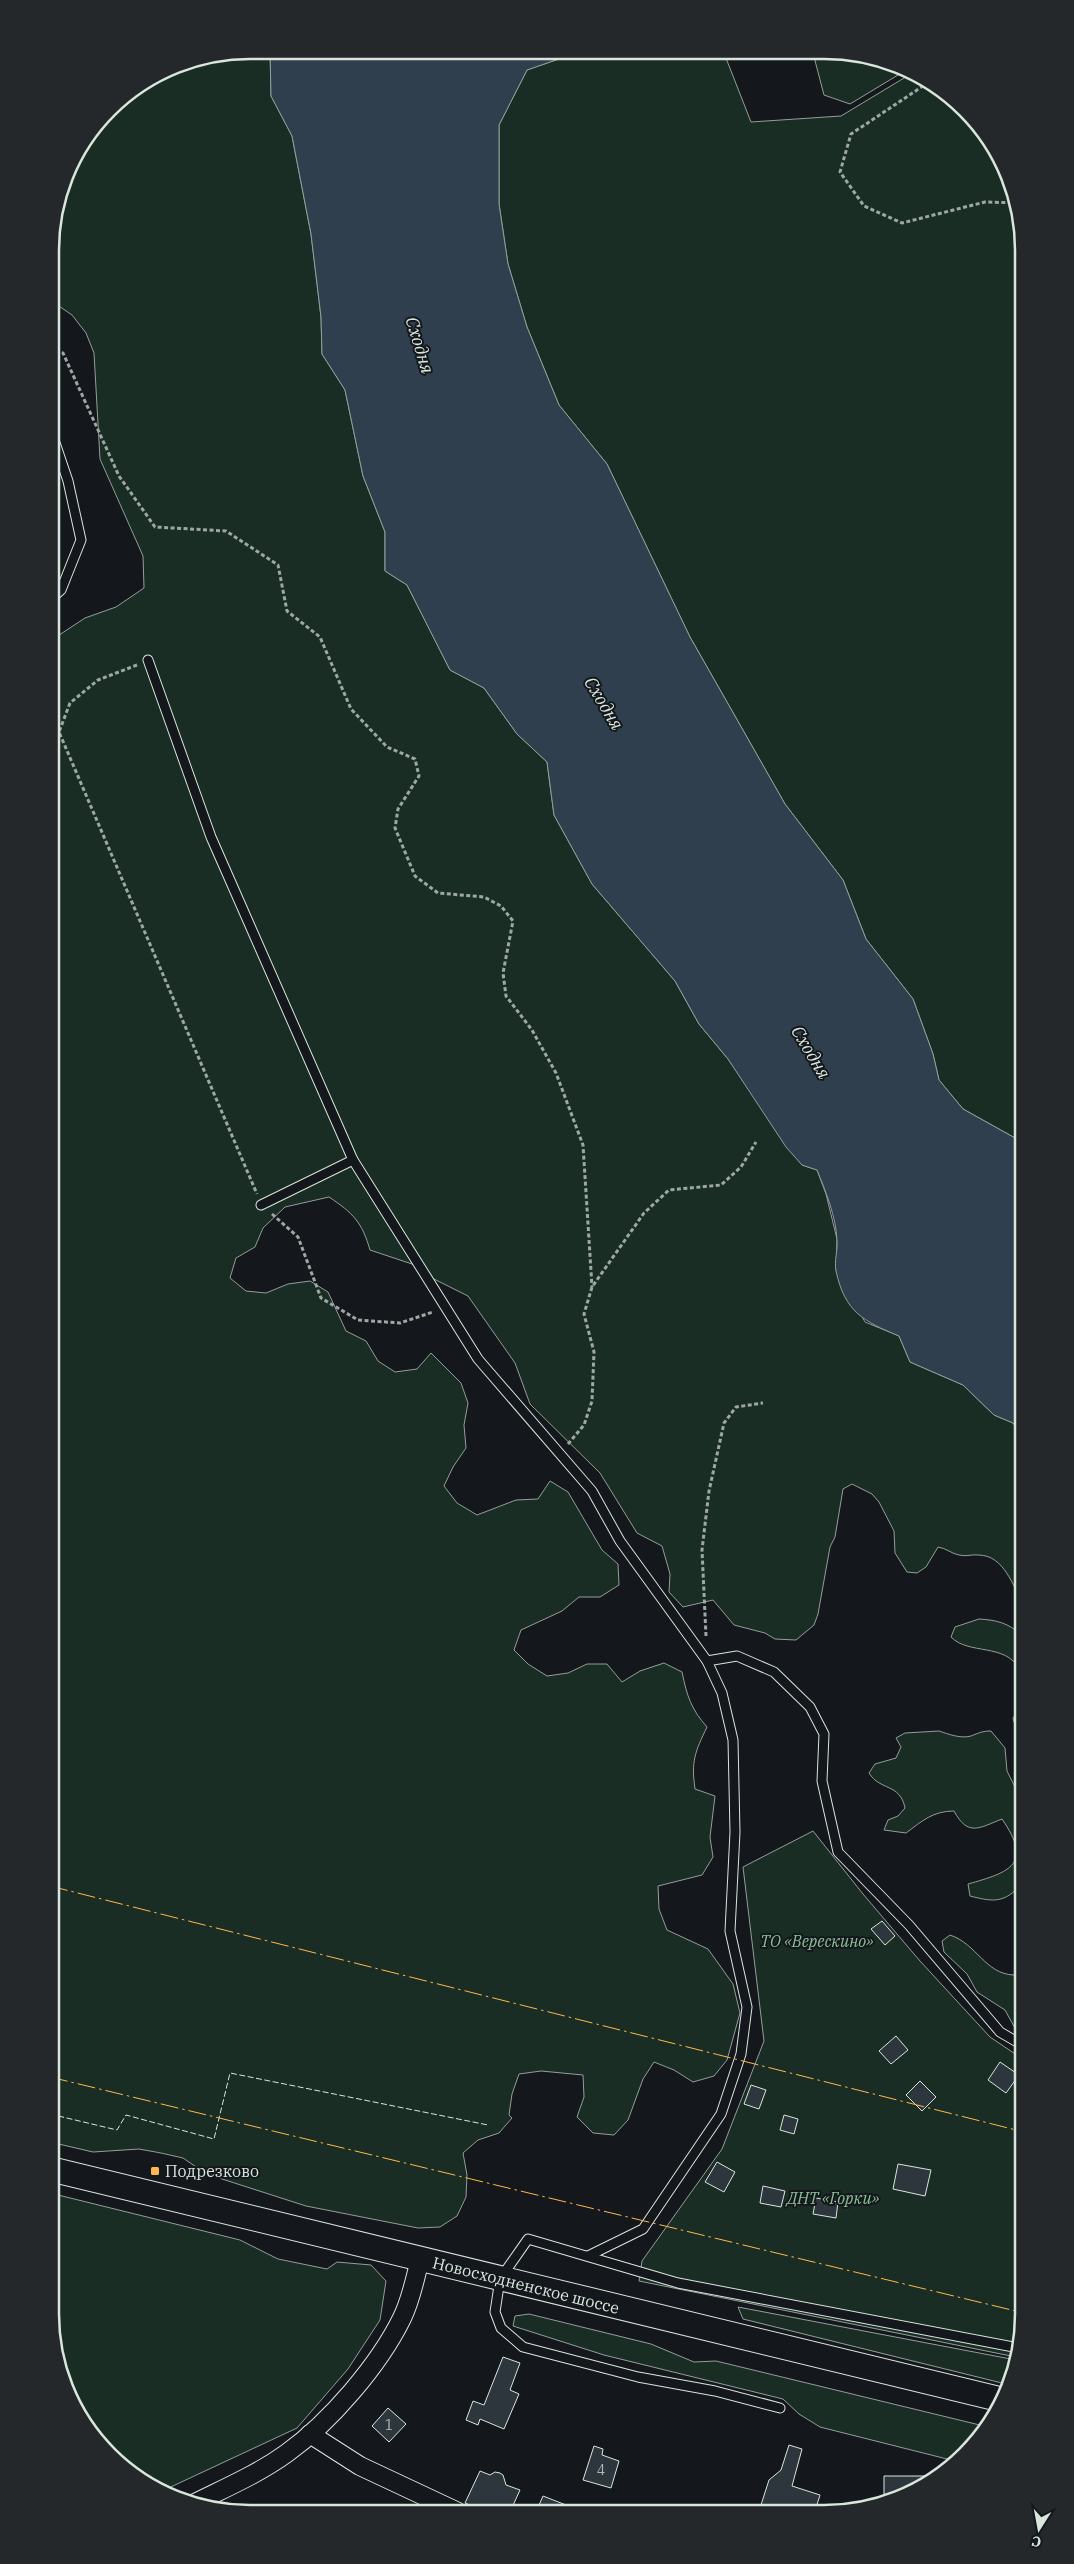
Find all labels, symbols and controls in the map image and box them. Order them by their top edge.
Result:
water label: Сходня [401,314,440,377]
water label: Сходня [579,672,629,734]
water label: Сходня [786,1021,836,1083]
park label: ТО «Верескино» [760,1931,874,1951]
place label: Подрезково [165,2161,259,2181]
marker: Подрезково [149,2165,161,2177]
park label: ДНТ «Горки» [785,2188,880,2208]
street label: Новосходненское шоссе [431,2252,621,2318]
house number: 1 [385,2416,393,2434]
house number: 4 [597,2461,605,2479]
north arrow [1014,2504,1064,2554]
text: С [1030,2532,1043,2551]

